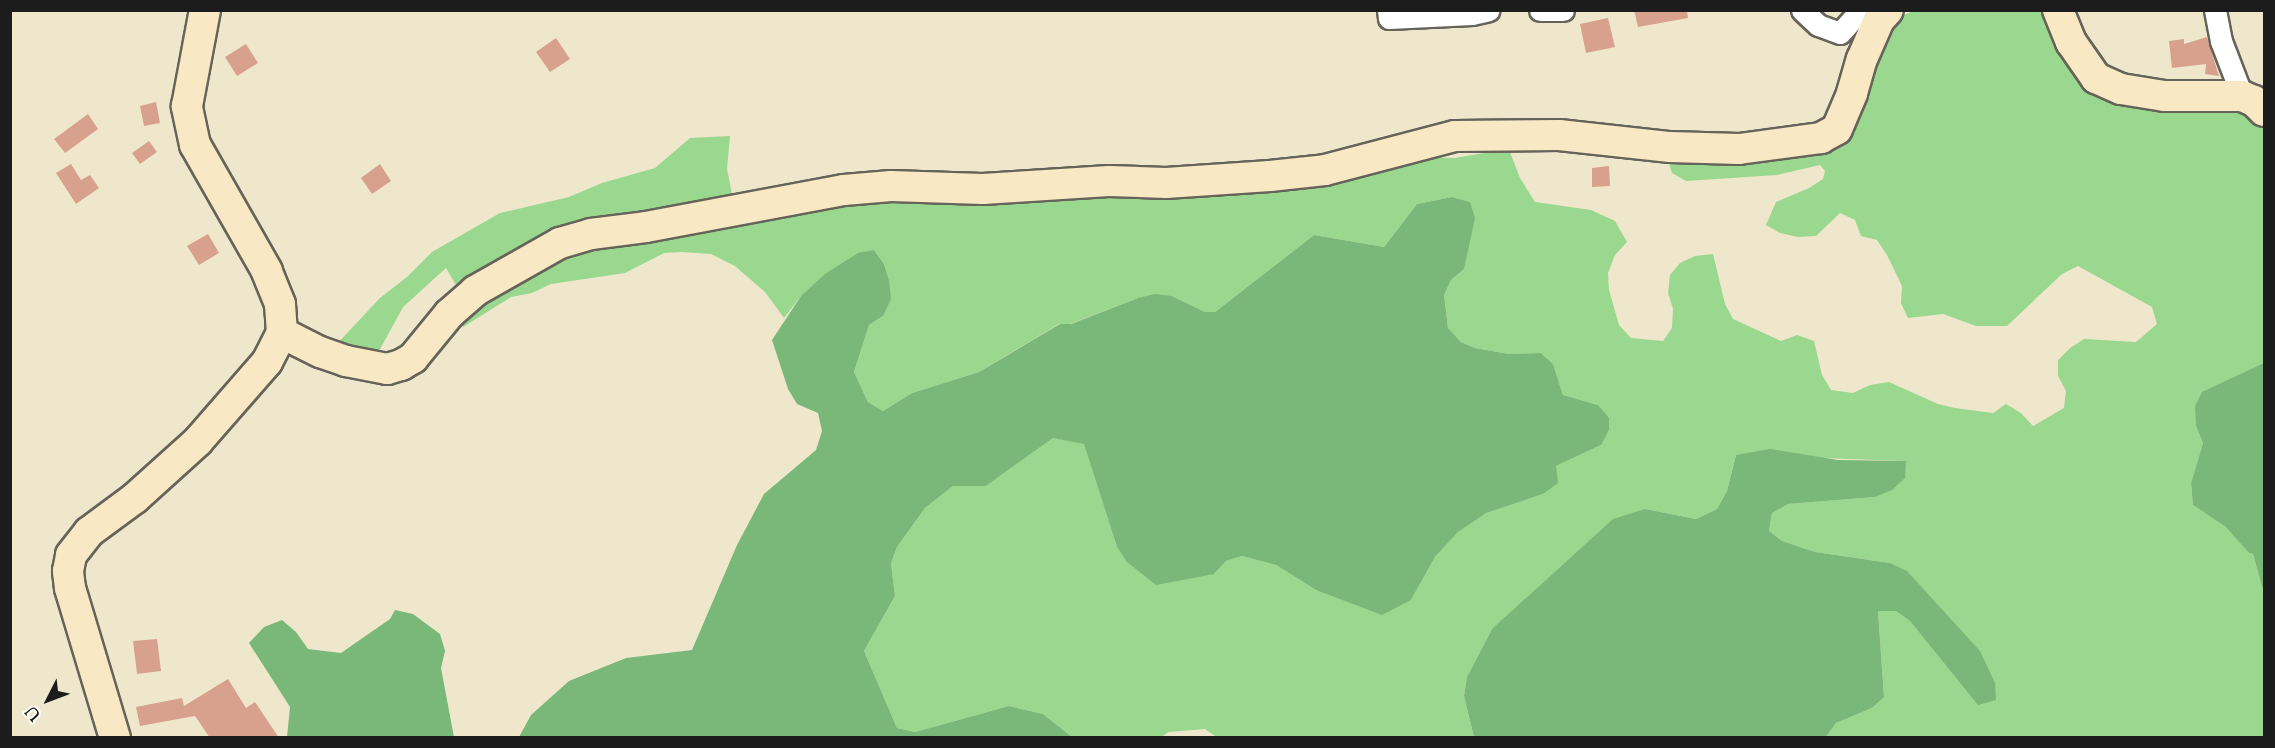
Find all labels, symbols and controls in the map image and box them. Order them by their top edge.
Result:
north arrow [18,670,78,730]
text: U [21,700,47,725]

